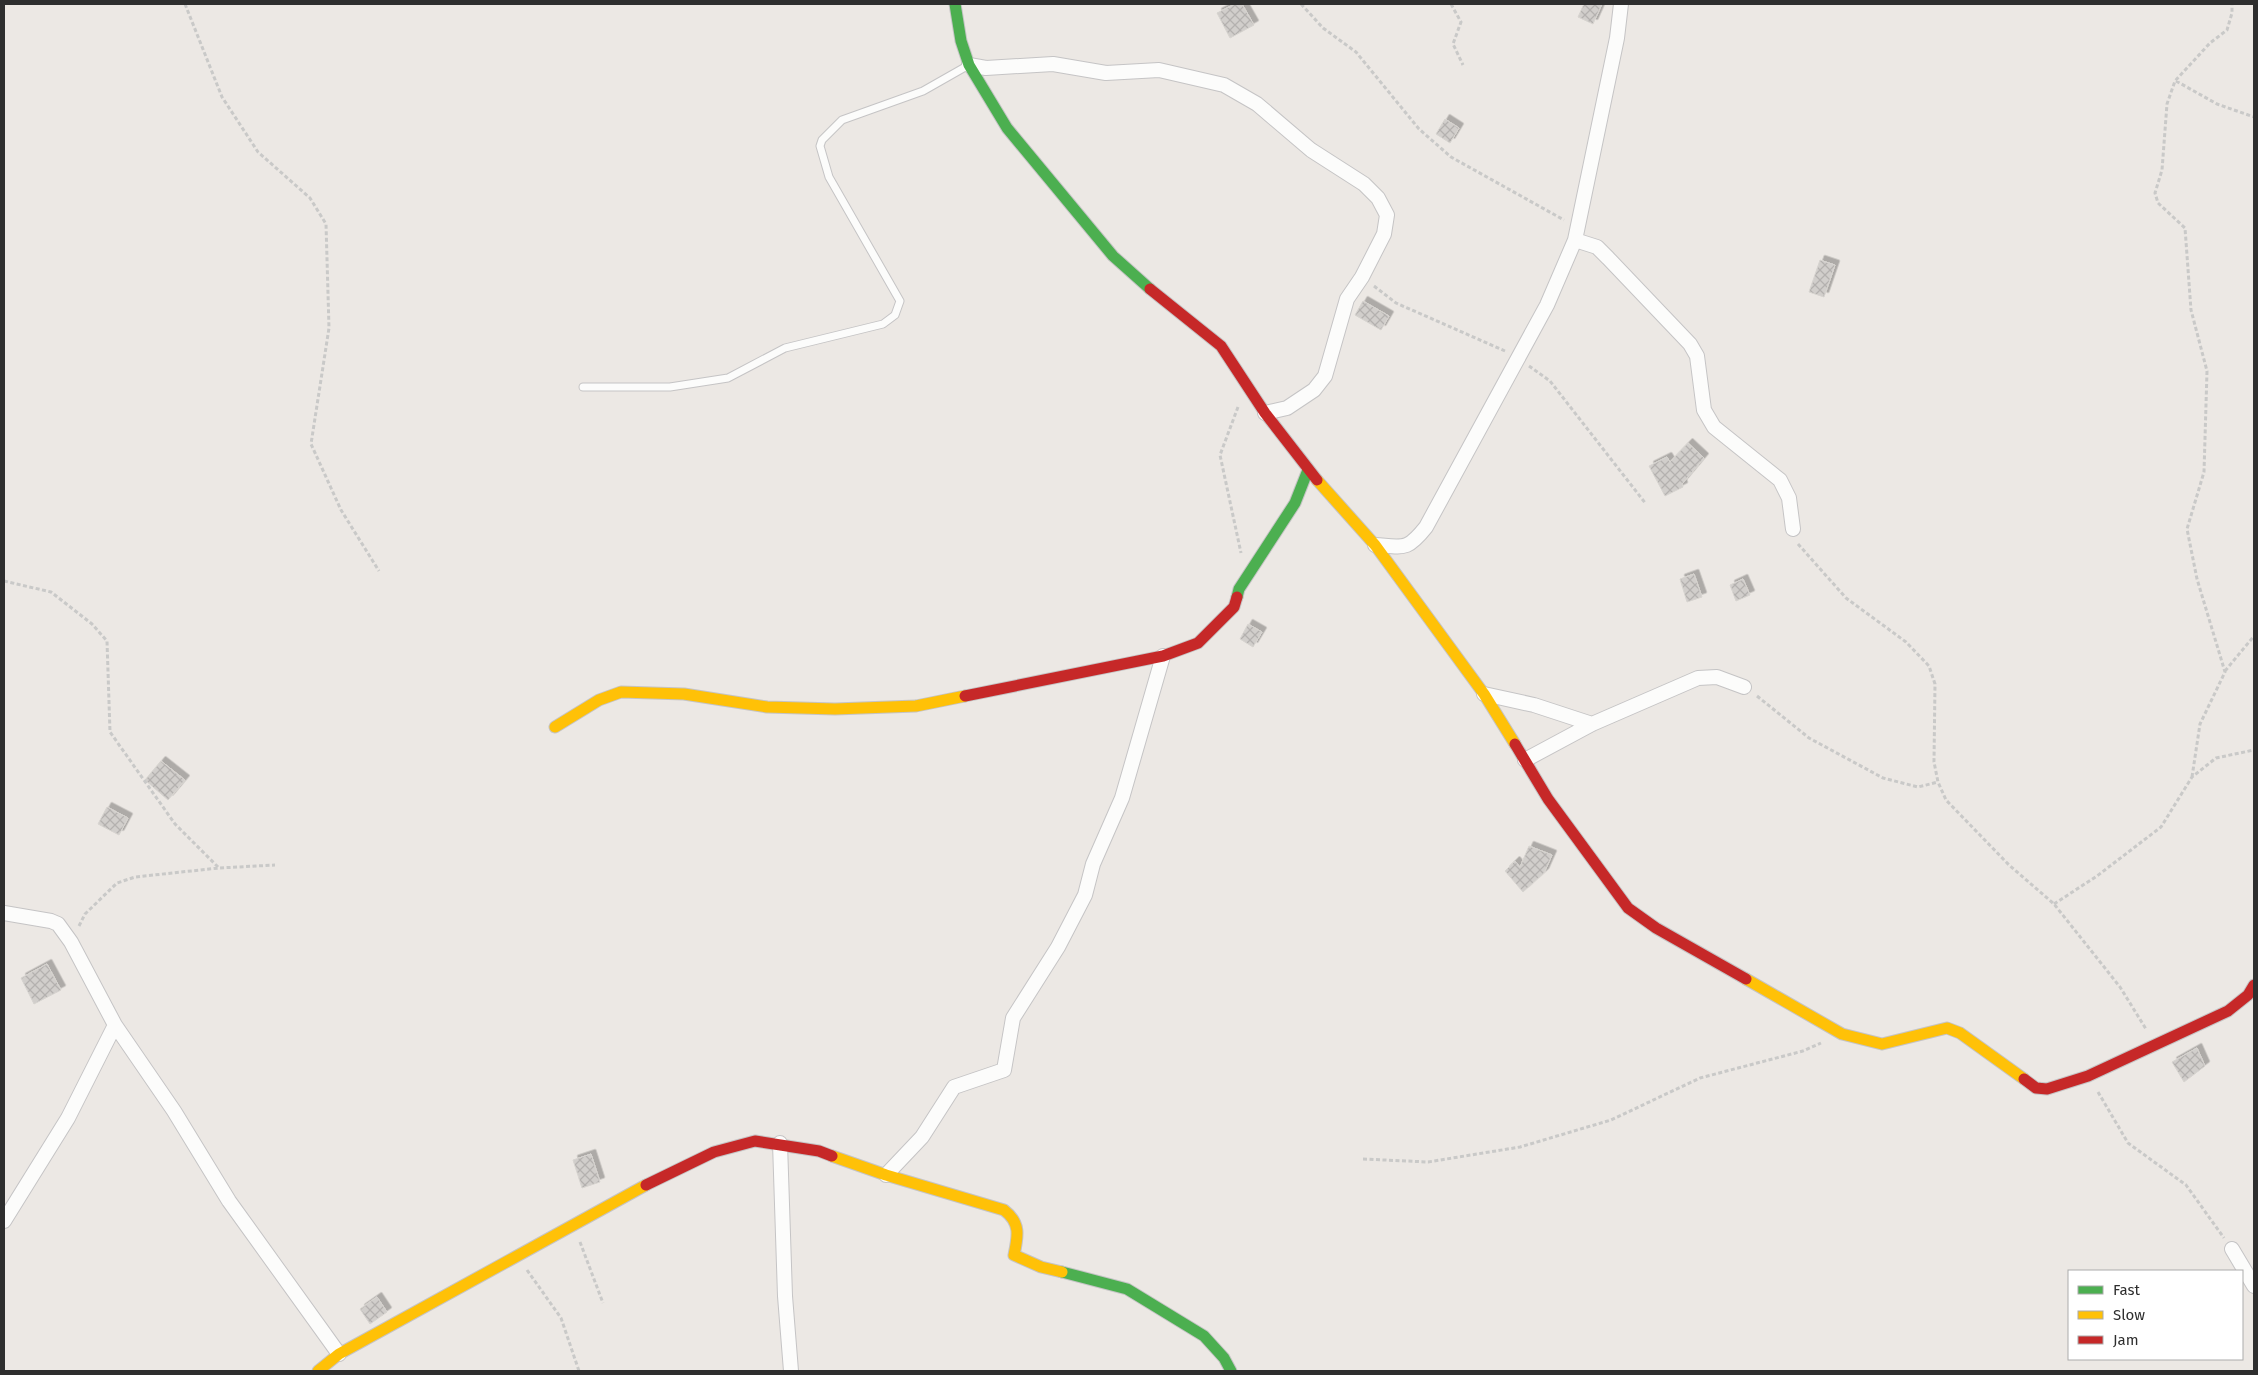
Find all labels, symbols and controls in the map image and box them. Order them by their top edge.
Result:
legend [2068,1270,2243,1360]
text: Fast [2113,1281,2140,1299]
text: Slow [2113,1306,2145,1324]
text: Jam [2113,1331,2139,1349]

